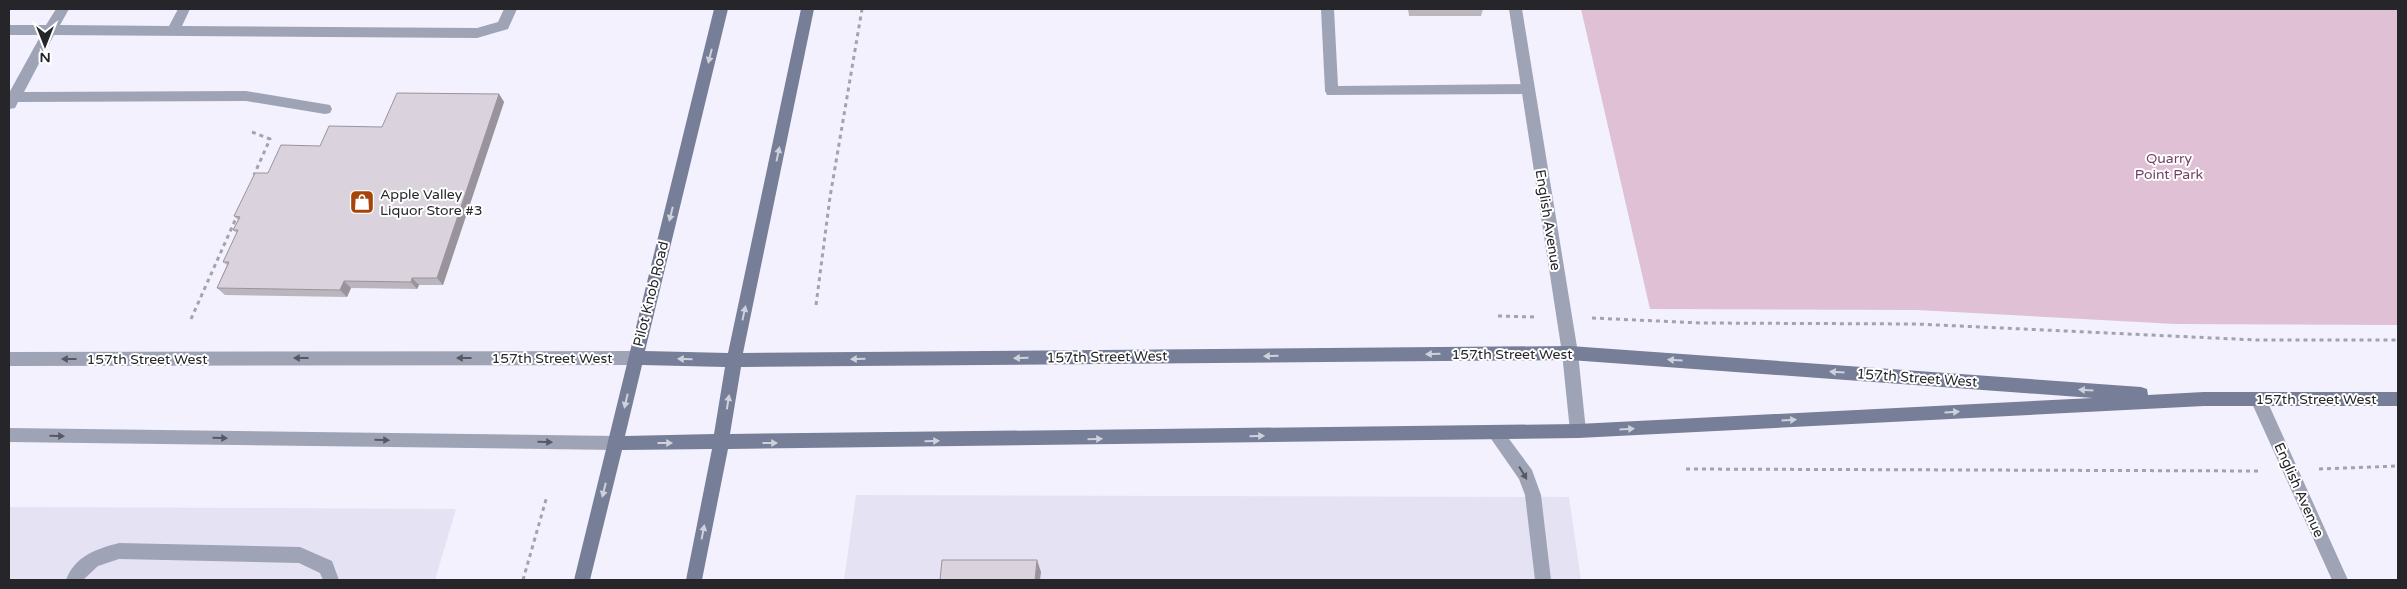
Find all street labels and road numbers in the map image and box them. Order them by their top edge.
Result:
street label: English Avenue [1532,168,1564,272]
street label: Pilot Knob Road [630,240,672,348]
street label: 157th Street West [1451,346,1573,363]
street label: 157th Street West [1046,347,1168,367]
street label: 157th Street West [491,350,613,367]
street label: 157th Street West [86,351,208,368]
street label: 157th Street West [1856,365,1979,391]
street label: 157th Street West [2255,391,2377,408]
street label: English Avenue [2270,440,2328,540]

